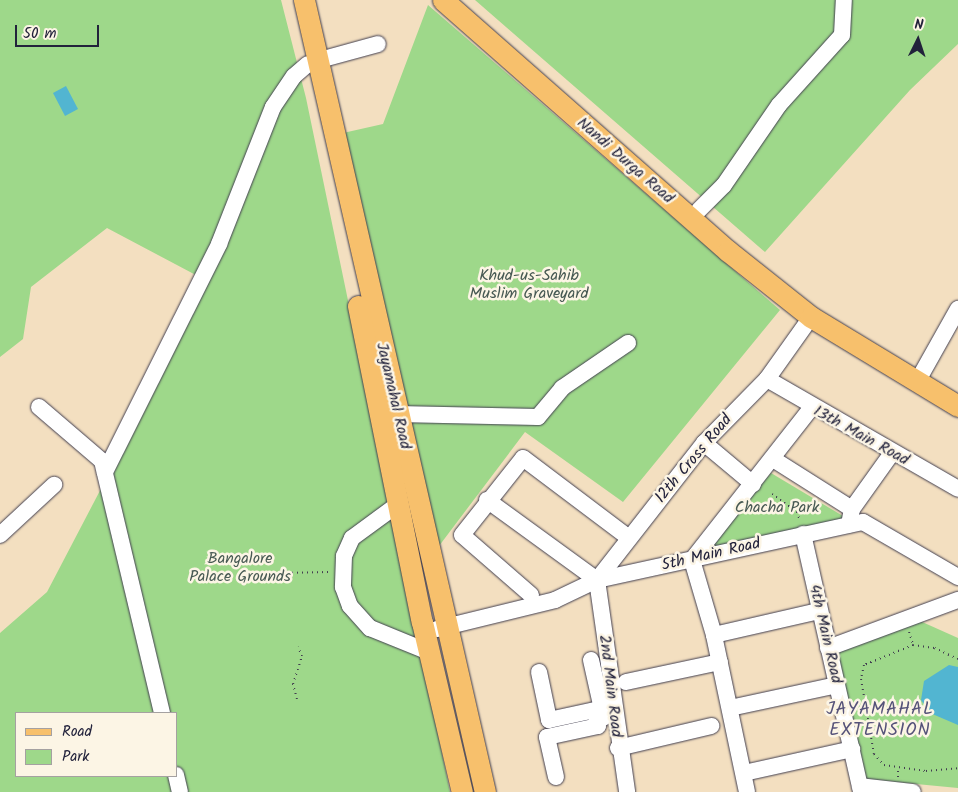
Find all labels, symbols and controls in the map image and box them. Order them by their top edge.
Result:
text: N [914,14,924,36]
scale bar [18,15,101,47]
north arrow [893,15,943,65]
text: 50 m [23,22,57,46]
street label: Nandi Durga Road [573,114,677,208]
park label: Khud-us-Sahib Muslim Graveyard [470,266,588,304]
street label: Jayamahal Road [371,341,415,451]
street label: 13th Main Road [810,402,912,470]
street label: 12th Cross Road [651,411,737,507]
park label: Chacha Park [735,498,819,518]
street label: 5th Main Road [660,534,762,576]
park label: Bangalore Palace Grounds [189,549,291,587]
street label: 4th Main Road [804,583,846,685]
street label: 2nd Main Road [594,634,626,738]
district label: JAYAMAHAL EXTENSION [825,700,935,742]
legend [15,712,178,777]
text: Road [62,720,92,744]
text: Park [62,745,89,769]

